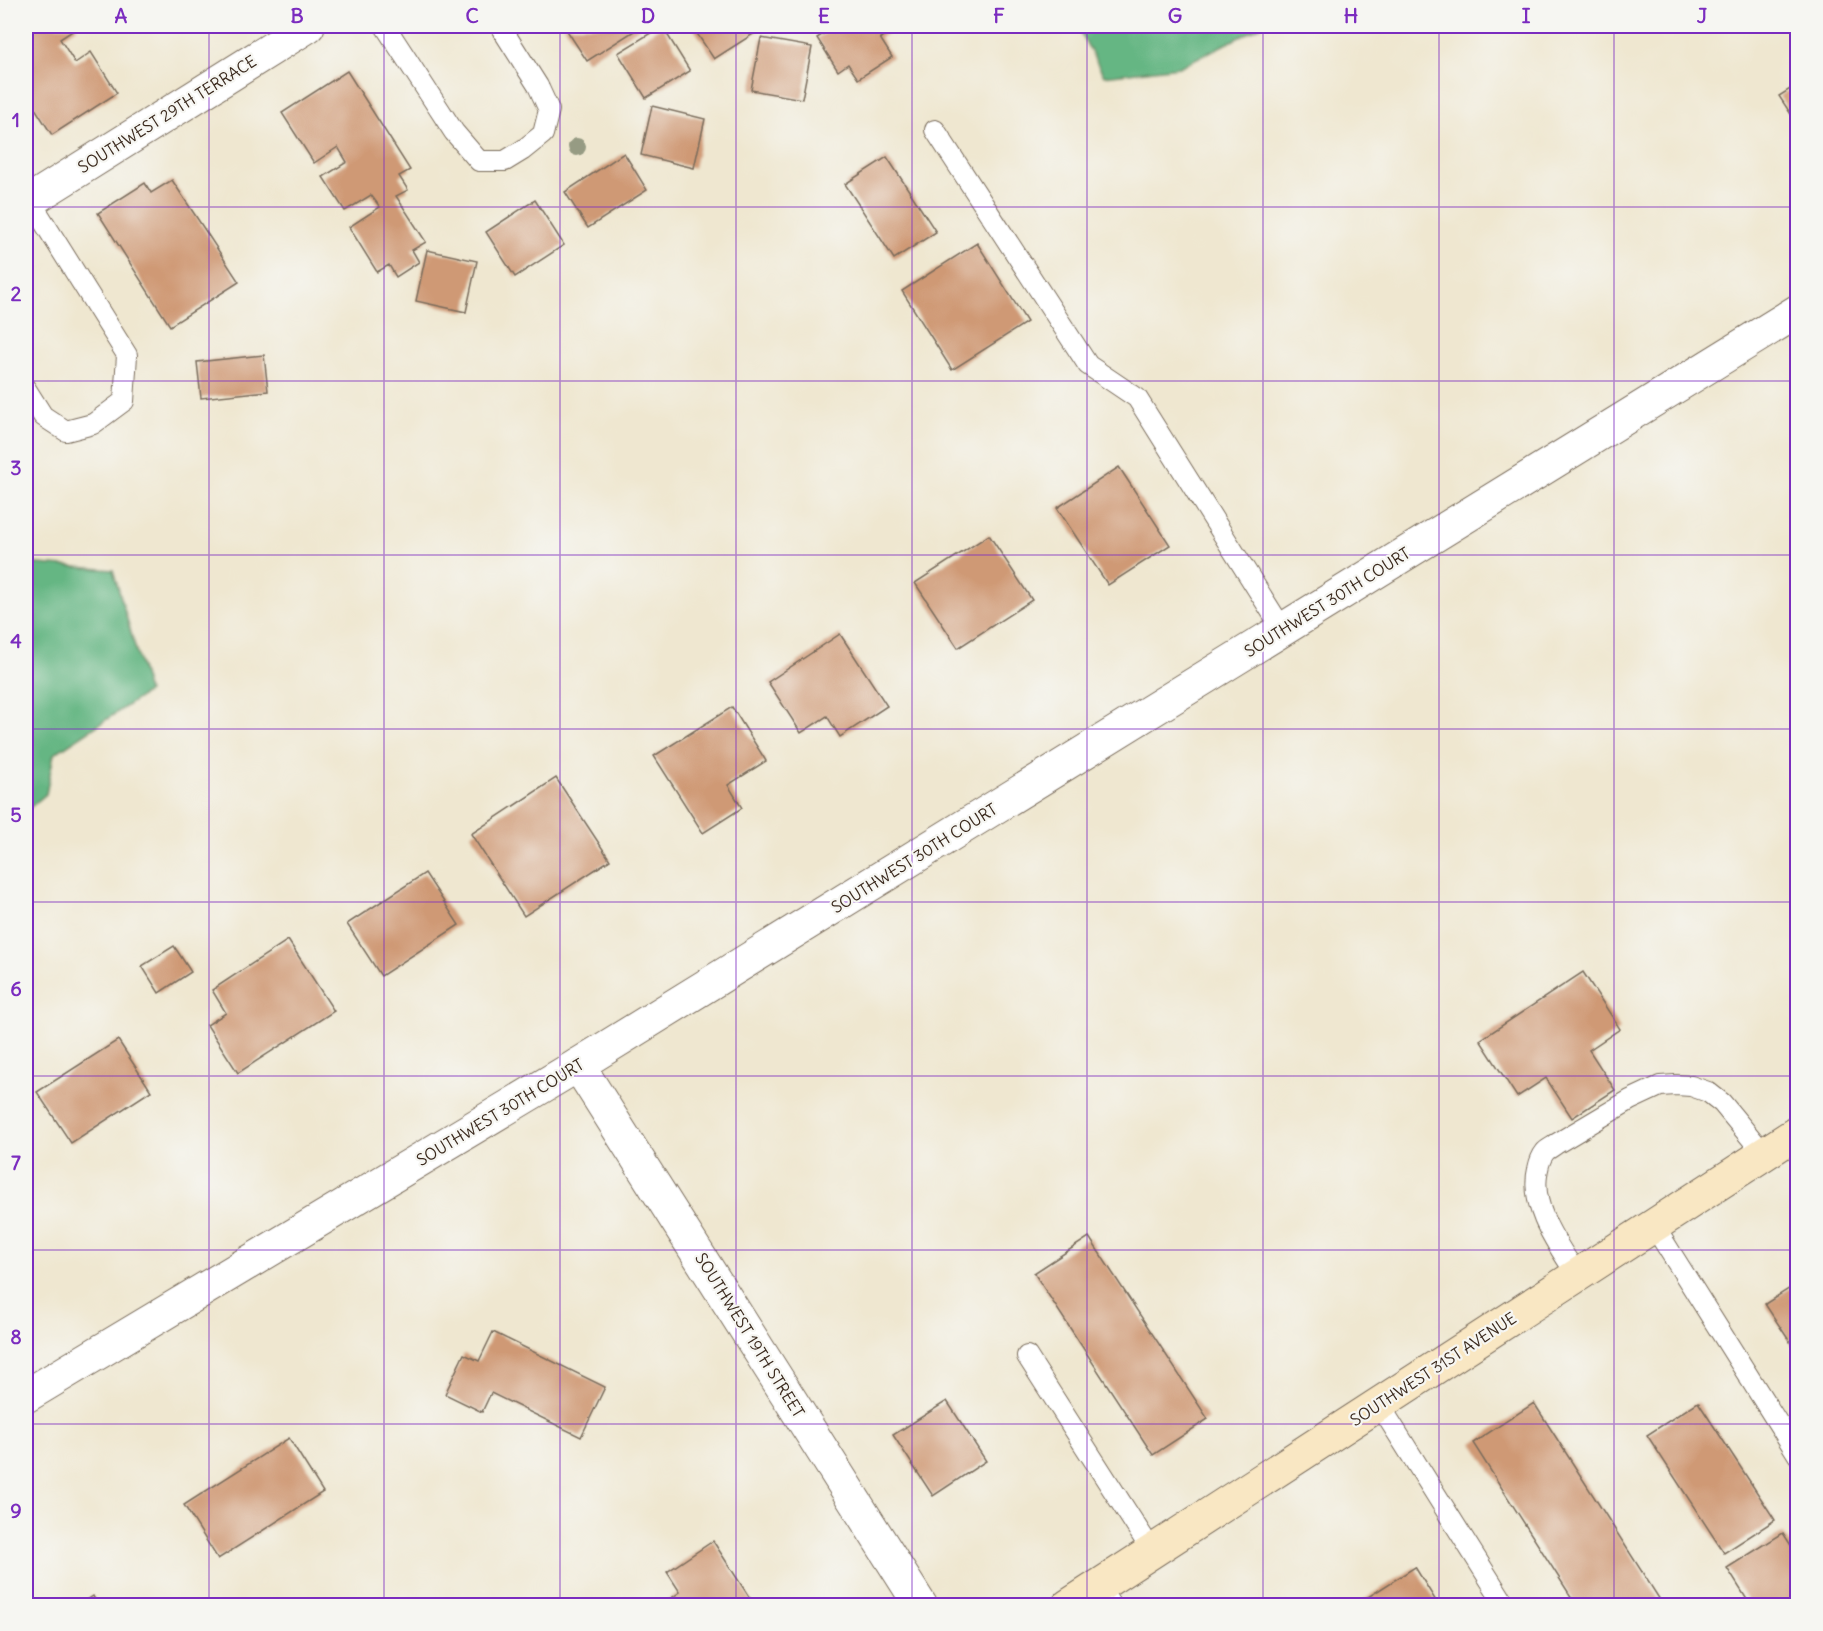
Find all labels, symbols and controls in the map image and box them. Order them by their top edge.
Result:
text: A [115,3,128,28]
text: B [290,3,304,28]
text: C [465,3,479,28]
text: D [641,3,655,28]
text: E [818,3,830,28]
text: F [993,3,1005,28]
text: G [1168,3,1182,28]
text: H [1344,3,1358,28]
text: I [1522,3,1531,28]
text: J [1697,3,1708,28]
street label: SOUTHWEST 29TH TERRACE [74,51,260,177]
text: 1 [12,107,20,132]
text: 2 [11,281,22,306]
text: 3 [10,455,22,480]
street label: SOUTHWEST 30TH COURT [1240,543,1414,661]
text: 4 [10,628,22,653]
street label: SOUTHWEST 30TH COURT [827,799,1001,917]
text: 5 [10,802,22,827]
text: 6 [10,976,22,1001]
street label: SOUTHWEST 30TH COURT [413,1054,587,1170]
text: 7 [11,1150,21,1175]
street label: SOUTHWEST 19TH STREET [691,1249,809,1421]
street label: SOUTHWEST 31ST AVENUE [1346,1308,1520,1430]
text: 8 [10,1324,22,1349]
text: 9 [10,1498,22,1523]

